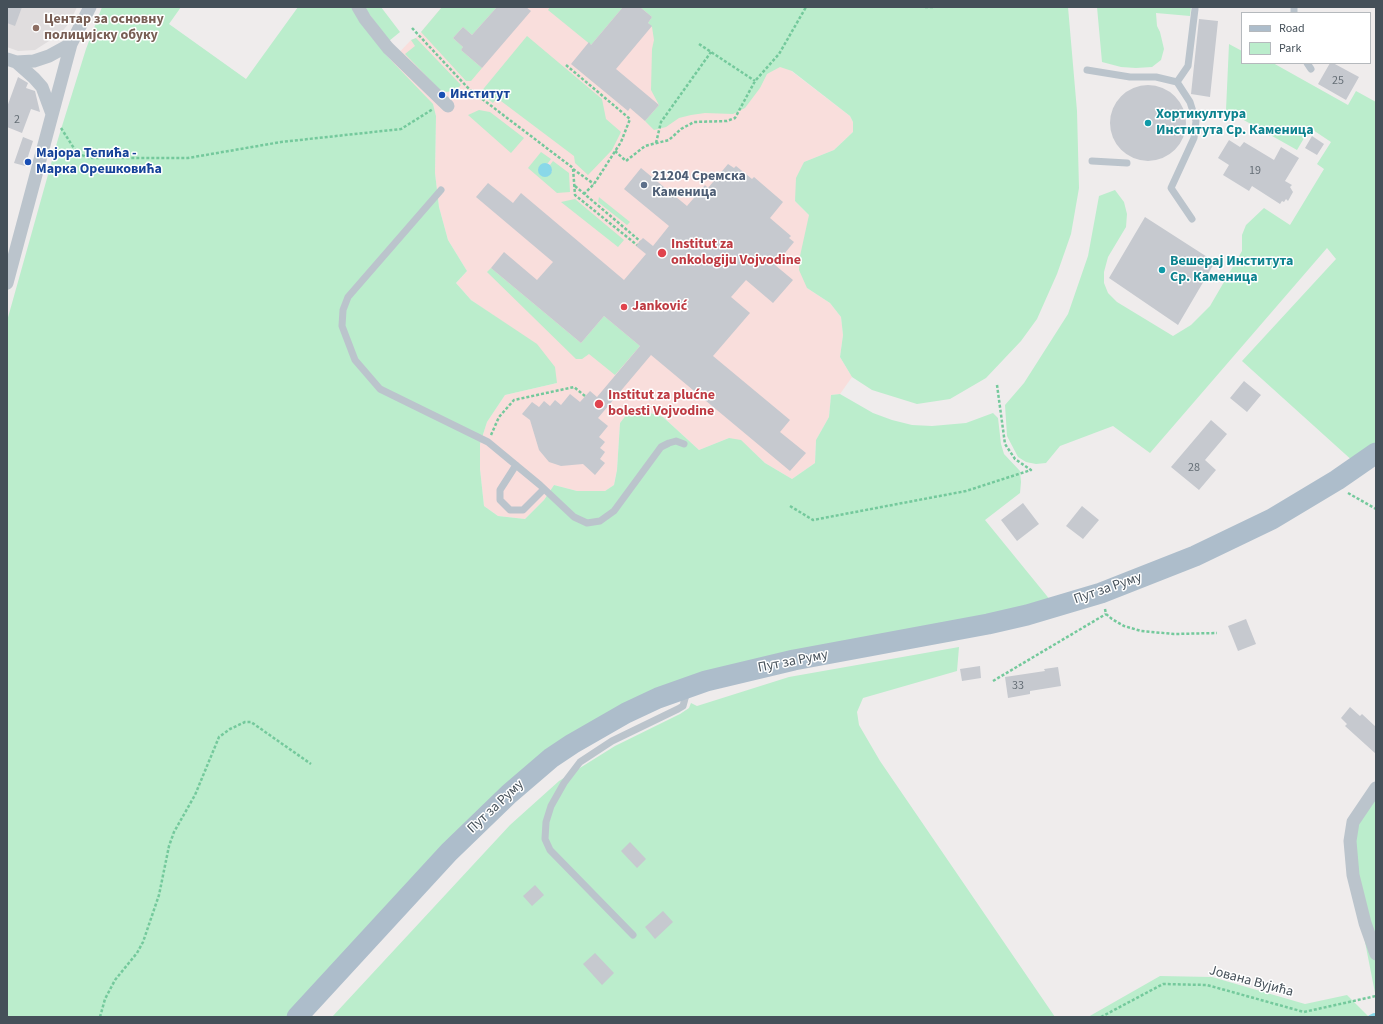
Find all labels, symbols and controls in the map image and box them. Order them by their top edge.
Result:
place label: Центар за основну полицијску обуку [44,12,164,44]
legend [1241,12,1371,64]
text: Road [1279,20,1305,37]
marker: Центар за основну полицијску обуку [31,23,41,33]
text: Park [1279,40,1301,57]
house number: 25 [1332,74,1344,88]
place label: Институт [450,87,510,103]
marker: Институт [437,90,447,100]
place label: Хортикултура Института Ср. Каменица [1156,107,1314,140]
house number: 2 [14,113,20,127]
marker: Хортикултура Института Ср. Каменица [1143,118,1153,128]
place label: Мајора Тепића - Марка Орешковића [36,146,162,178]
marker: Мајора Тепића - Марка Орешковића [23,157,33,167]
house number: 19 [1249,164,1261,178]
place label: 21204 Сремска Каменица [652,169,746,202]
marker: 21204 Сремска Каменица [639,180,649,190]
place label: Institut za onkologiju Vojvodine [671,237,801,270]
marker: Institut za onkologiju Vojvodine [656,247,668,259]
place label: Вешерај Института Ср. Каменица [1170,254,1293,286]
marker: Вешерај Института Ср. Каменица [1157,265,1167,275]
place label: Janković [632,299,687,315]
marker: Janković [619,302,629,312]
place label: Institut za plućne bolesti Vojvodine [608,388,715,420]
marker: Institut za plućne bolesti Vojvodine [593,398,605,410]
house number: 28 [1188,461,1200,475]
street label: Пут за Руму [1072,570,1144,608]
street label: Пут за Руму [757,647,829,677]
house number: 33 [1012,679,1024,693]
street label: Пут за Руму [464,777,528,837]
street label: Јована Вујића [1207,963,1295,1001]

